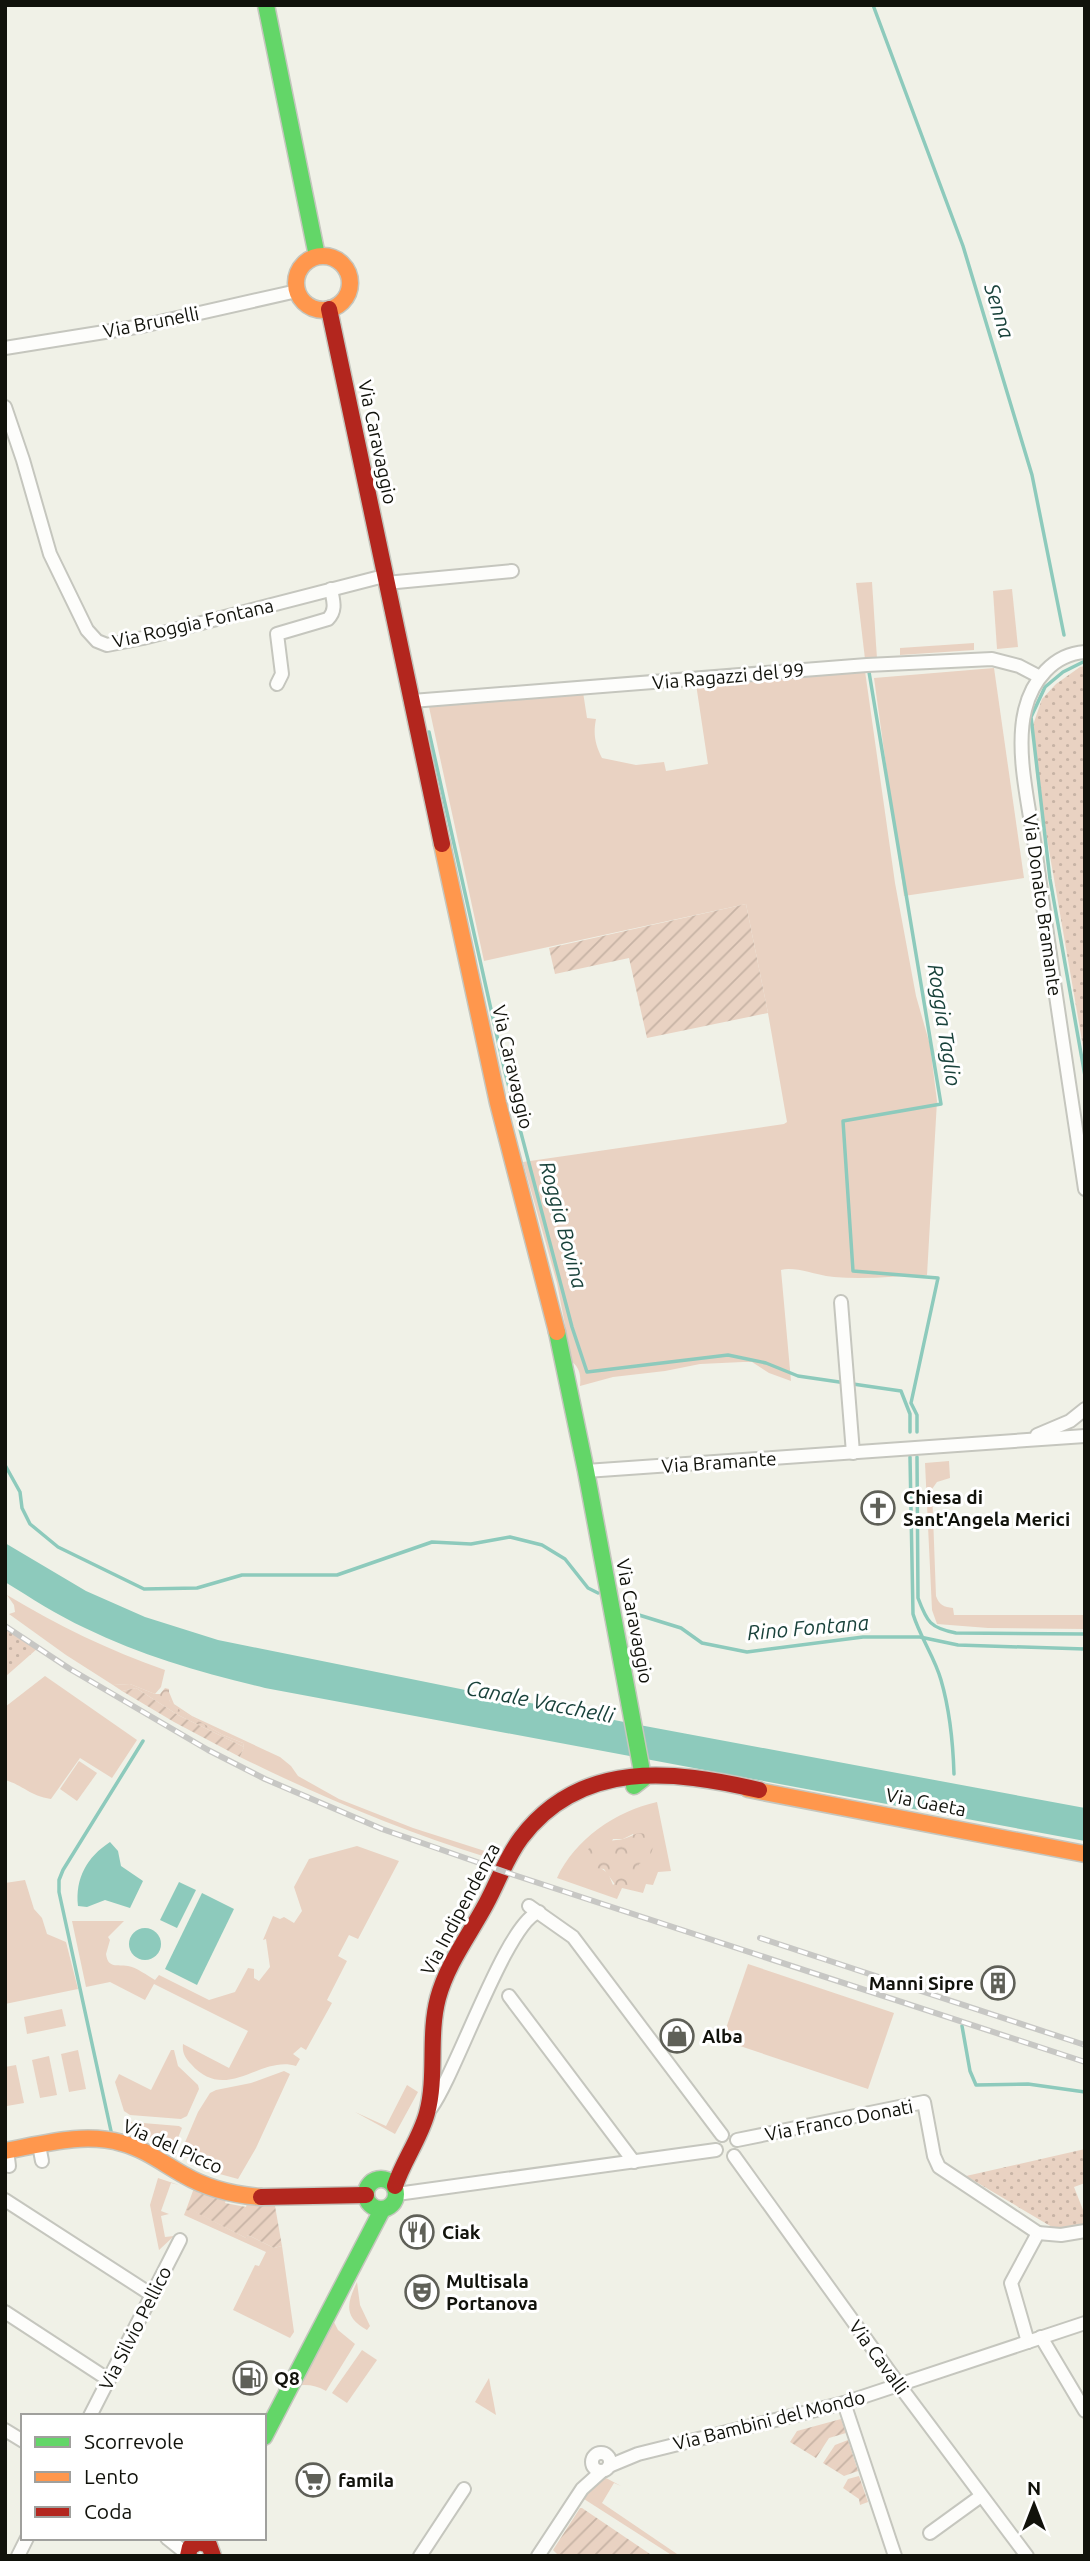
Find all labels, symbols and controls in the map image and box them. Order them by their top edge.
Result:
water label: Senna [980,279,1020,341]
street label: Via Brunelli [101,302,201,342]
street label: Via Caravaggio [354,378,402,506]
street label: Via Roggia Fontana [110,594,276,652]
street label: Via Ragazzi del 99 [651,658,805,694]
street label: Via Donato Bramante [1019,813,1067,997]
water label: Roggia Taglio [923,962,966,1088]
street label: Via Caravaggio [488,1003,538,1131]
water label: Roggia Bovina [535,1159,592,1291]
street label: Via Bramante [661,1447,777,1477]
place label: Chiesa di Sant'Angela Merici [903,1486,1070,1530]
church icon: Chiesa di Sant'Angela Merici [859,1489,897,1527]
street label: Via Caravaggio [612,1557,658,1685]
water label: Rino Fontana [746,1610,870,1644]
water label: Canale Vacchelli [464,1675,617,1727]
street label: Via Gaeta [884,1783,968,1821]
street label: Via Indipendenza [416,1839,504,1979]
building icon: Manni Sipre [979,1964,1017,2002]
place label: Manni Sipre [869,1972,974,1994]
shop icon: Alba [658,2017,696,2055]
place label: Alba [702,2025,743,2047]
street label: Via Franco Donati [763,2095,915,2145]
street label: Via del Picco [120,2114,226,2178]
restaurant icon: Ciak [398,2213,436,2251]
place label: Ciak [442,2221,481,2243]
street label: Via Silvio Pellico [94,2262,176,2394]
place label: Multisala Portanova [446,2270,538,2314]
theatre icon: Multisala Portanova [403,2273,441,2311]
street label: Via Cavalli [845,2316,913,2398]
fuel station icon: Q8 [231,2359,269,2397]
place label: Q8 [274,2367,300,2389]
street label: Via Bambini del Mondo [671,2386,867,2454]
legend [21,2414,266,2540]
text: Scorrevole [84,2429,184,2453]
supermarket icon: famila [294,2461,332,2499]
text: Lento [84,2464,139,2488]
place label: famila [338,2469,394,2491]
north arrow [999,2470,1069,2540]
text: N [1027,2477,1041,2499]
text: Coda [84,2499,132,2523]

